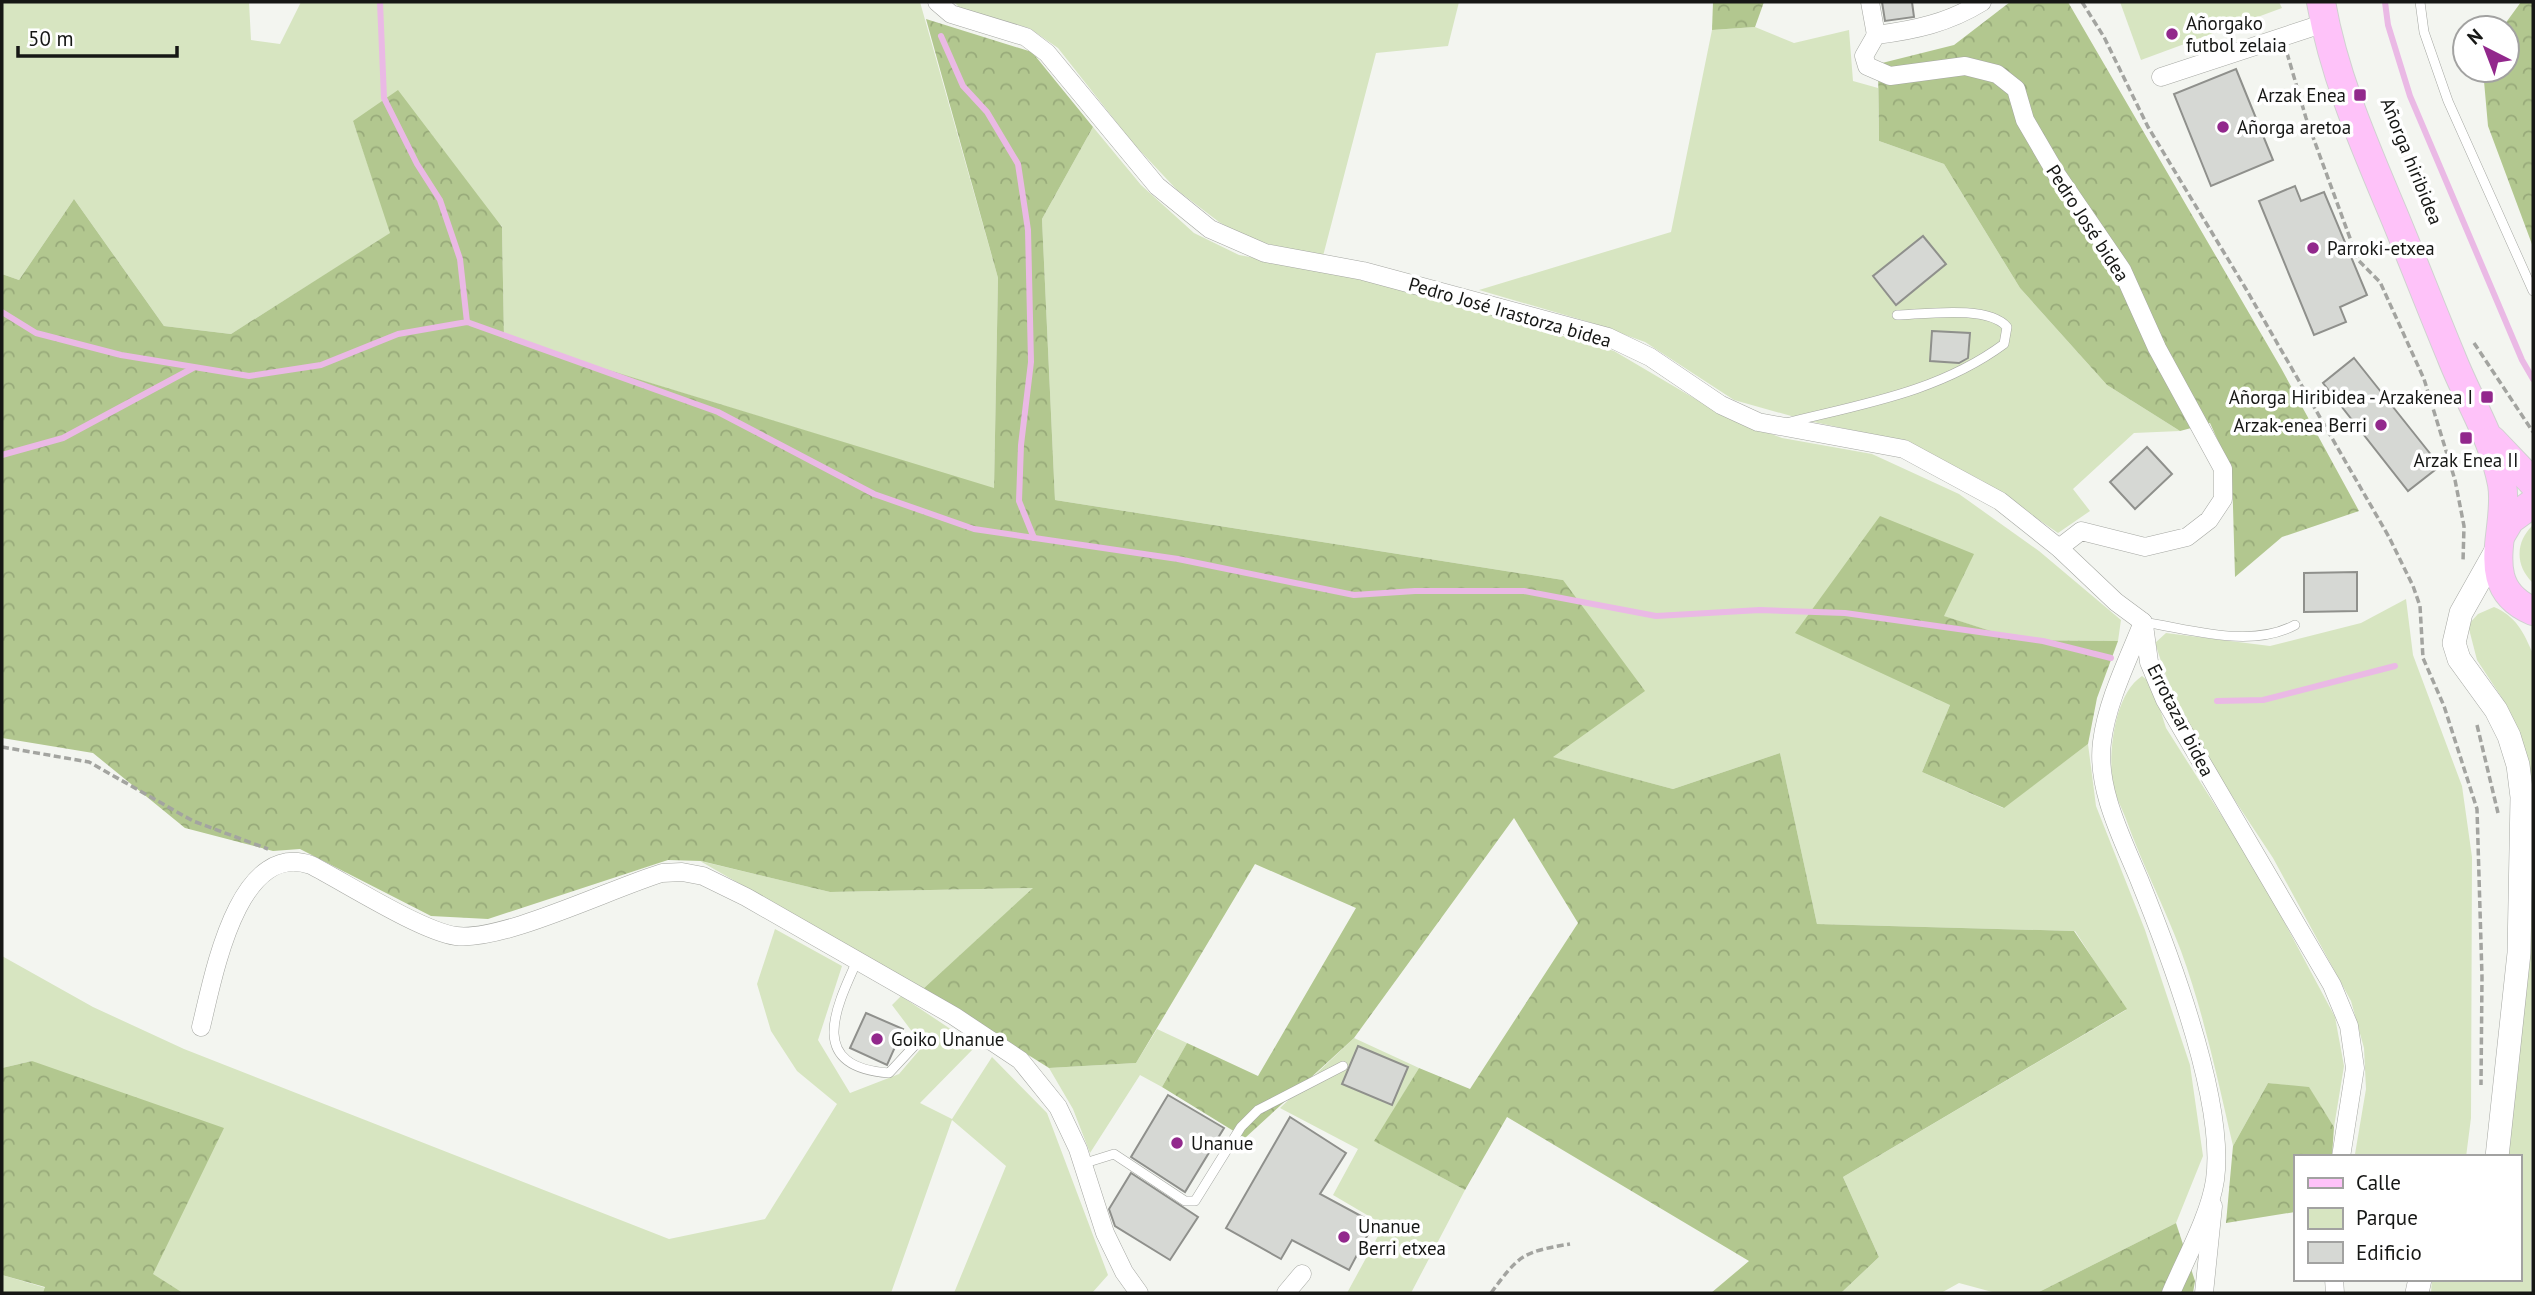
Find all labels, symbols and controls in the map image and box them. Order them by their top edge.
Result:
place label: Añorgako futbol zelaia [2186,11,2287,57]
scale bar [18,14,177,58]
north arrow [2451,14,2521,84]
text: N [2462,23,2487,49]
text: 50 m [28,25,74,52]
marker: Añorgako futbol zelaia [2164,26,2180,42]
place label: Arzak Enea [2257,83,2346,107]
marker: Arzak Enea [2352,87,2368,103]
street label: Añorga hiribidea [2376,94,2448,228]
place label: Añorga aretoa [2237,115,2351,139]
marker: Añorga aretoa [2215,119,2231,135]
street label: Pedro José bidea [2041,160,2135,286]
place label: Parroki-etxea [2327,236,2435,260]
marker: Parroki-etxea [2305,240,2321,256]
street label: Pedro José Irastorza bidea [1406,272,1614,352]
place label: Añorga Hiribidea - Arzakenea I [2229,385,2473,409]
marker: Añorga Hiribidea - Arzakenea I [2479,389,2495,405]
place label: Arzak-enea Berri [2233,413,2367,437]
marker: Arzak-enea Berri [2373,417,2389,433]
marker: Arzak Enea II [2458,430,2474,446]
place label: Arzak Enea II [2414,448,2518,472]
street label: Errotazar bidea [2142,660,2220,780]
place label: Goiko Unanue [891,1027,1005,1051]
marker: Goiko Unanue [869,1031,885,1047]
place label: Unanue [1191,1131,1254,1155]
marker: Unanue [1169,1135,1185,1151]
legend [2294,1155,2521,1281]
text: Calle [2356,1169,2401,1196]
text: Parque [2356,1204,2418,1231]
place label: Unanue Berri etxea [1358,1214,1446,1260]
marker: Unanue Berri etxea [1336,1229,1352,1245]
text: Edificio [2356,1239,2422,1266]

